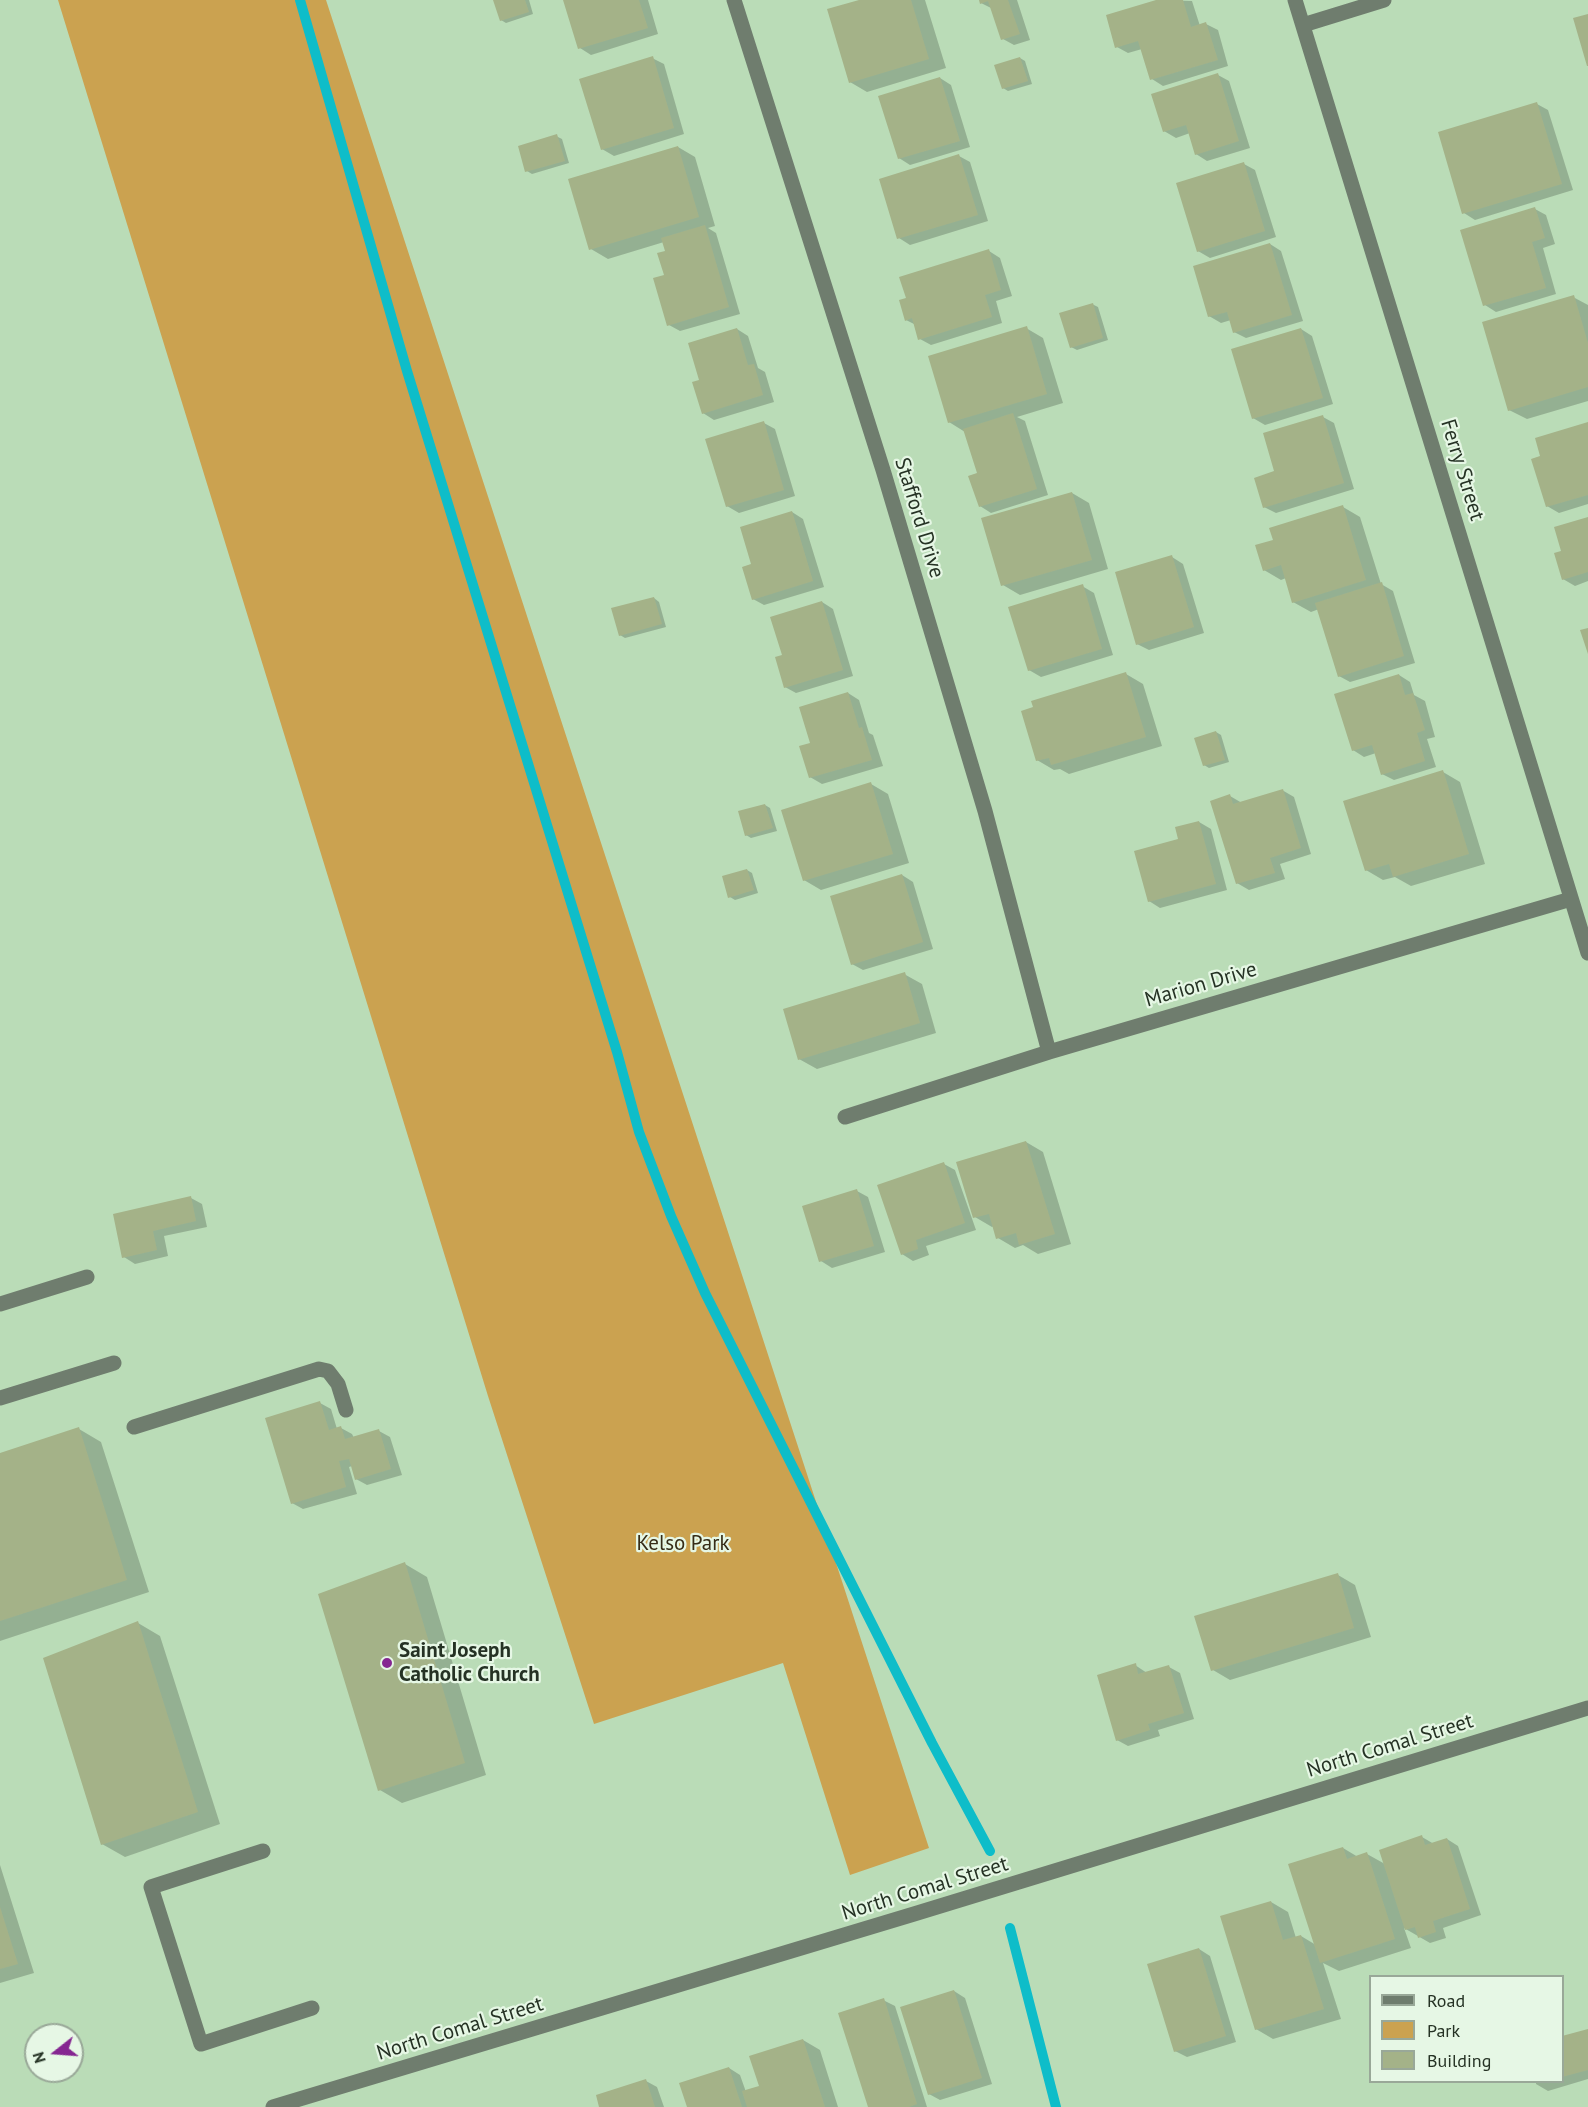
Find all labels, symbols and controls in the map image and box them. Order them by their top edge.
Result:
street label: Ferry Street [1435,416,1489,524]
street label: Stafford Drive [889,455,949,581]
street label: Marion Drive [1142,957,1260,1013]
park label: Kelso Park [637,1531,729,1557]
place label: Saint Joseph Catholic Church [399,1638,540,1688]
marker: Saint Joseph Catholic Church [380,1656,394,1670]
street label: North Comal Street [1304,1709,1476,1783]
street label: North Comal Street [839,1852,1011,1926]
legend [1369,1975,1564,2083]
text: Road [1427,1989,1465,2012]
street label: North Comal Street [374,1992,546,2066]
text: Park [1427,2019,1460,2042]
north arrow [24,2023,84,2083]
text: Building [1427,2049,1491,2072]
text: N [28,2050,50,2066]

